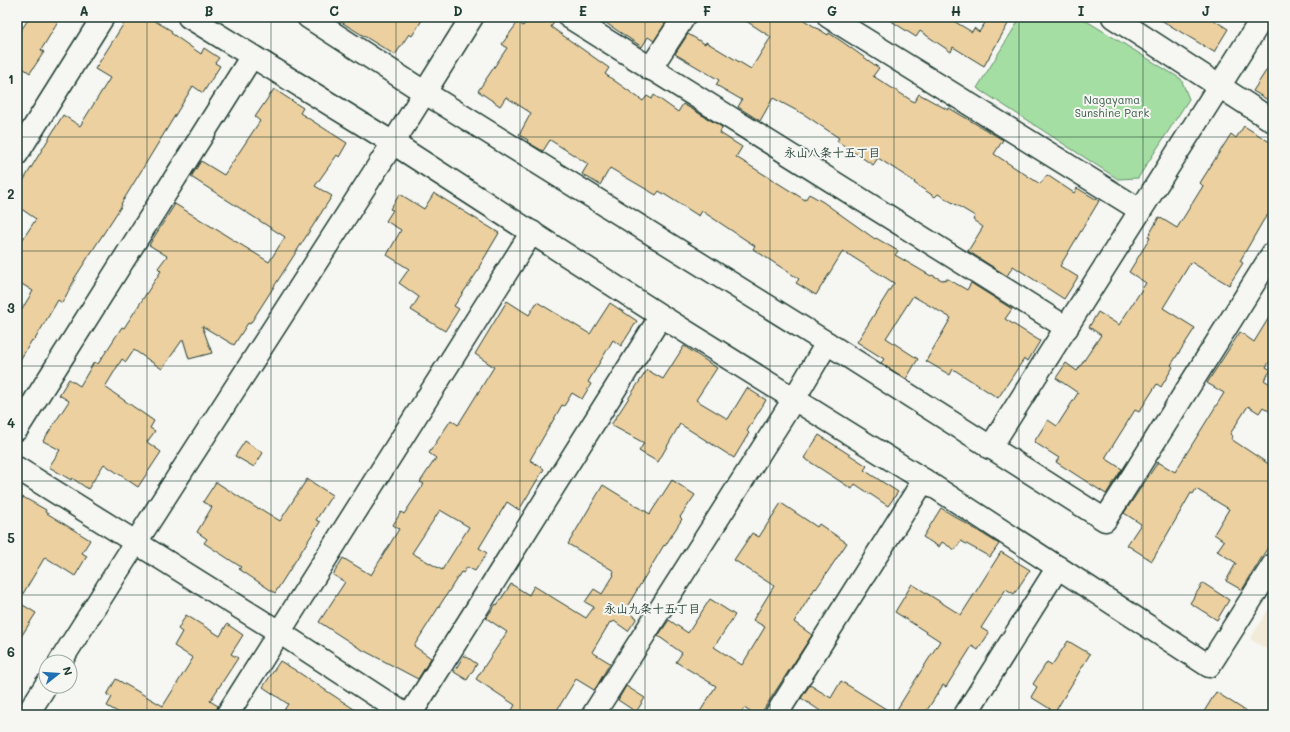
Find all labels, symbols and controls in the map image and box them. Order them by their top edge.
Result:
text: A [79,2,89,19]
text: B [205,2,214,19]
text: C [329,2,339,19]
text: D [453,2,463,19]
text: E [579,2,587,19]
text: F [703,2,711,19]
text: G [827,2,837,19]
text: H [951,2,961,19]
text: I [1078,2,1085,19]
text: J [1202,2,1210,19]
text: 1 [8,70,14,87]
park label: Nagayama Sunshine Park [1075,92,1149,120]
district label: 永山八条十五丁目 [784,144,880,160]
text: 2 [7,185,15,202]
text: 3 [7,299,15,316]
text: 4 [7,414,15,431]
text: 5 [7,529,15,546]
district label: 永山九条十五丁目 [604,600,700,616]
text: 6 [7,643,15,660]
north arrow [38,654,78,694]
text: N [60,665,76,677]

